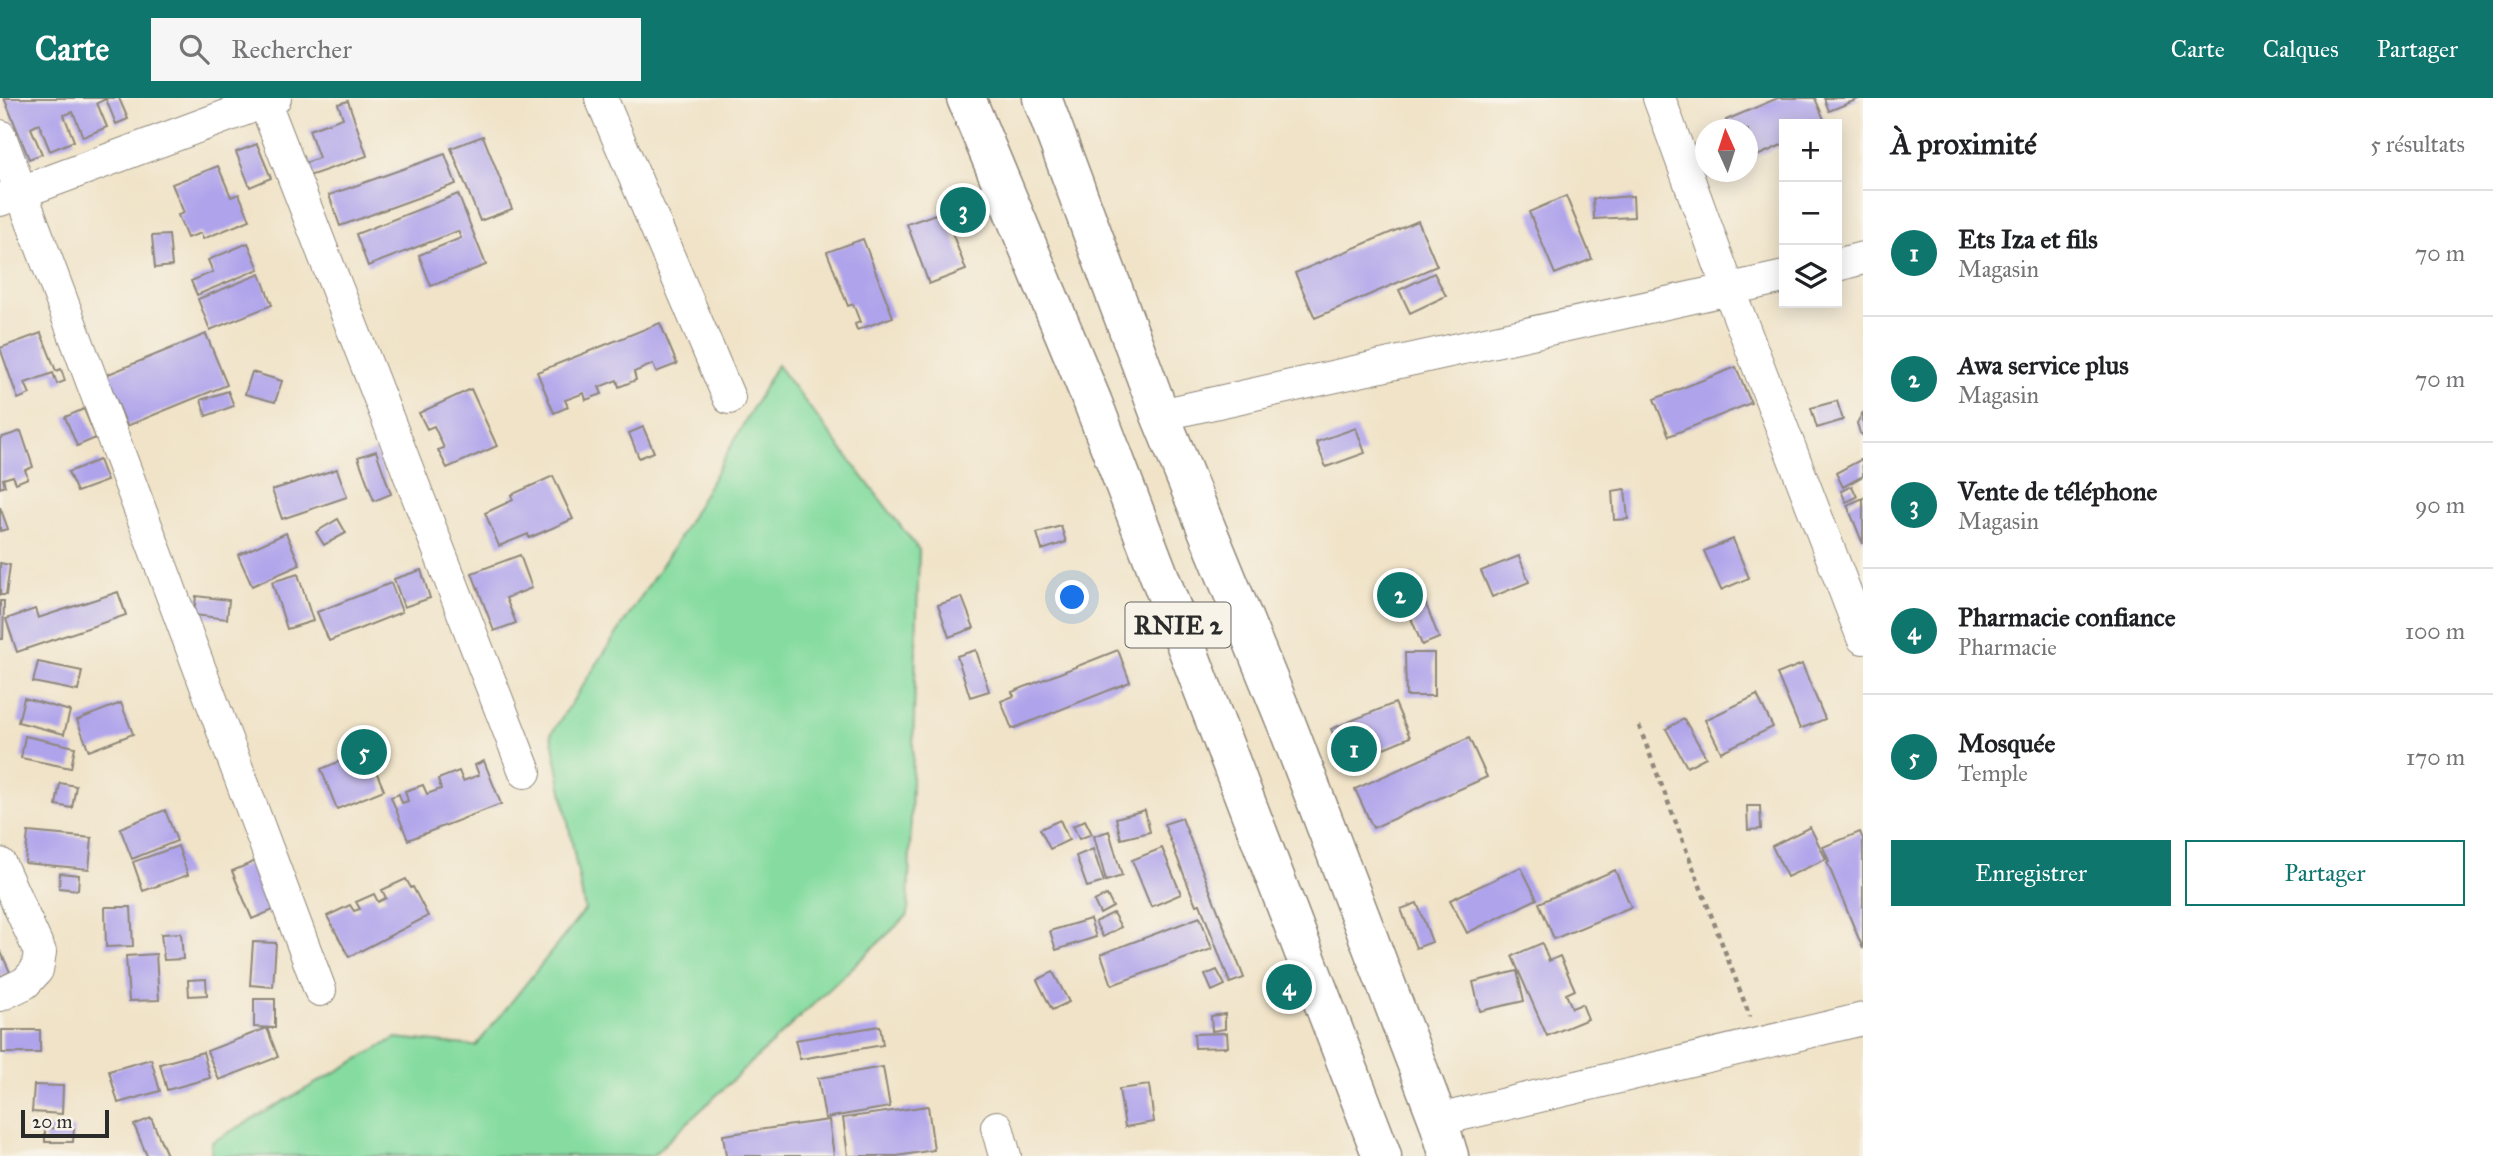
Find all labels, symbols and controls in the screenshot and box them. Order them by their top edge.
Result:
search box [151,18,641,81]
text: Carte [35,29,109,69]
icon: search [175,30,213,68]
text: Rechercher [231,33,352,65]
text: Carte [2171,34,2225,64]
text: Calques [2263,34,2339,64]
text: Partager [2377,34,2458,64]
north arrow [1695,119,1758,182]
map controls [1779,119,1842,308]
button: + [1779,119,1842,182]
text: À proximité [1891,126,2037,162]
text: 5 résultats [2370,130,2465,158]
button: − [1779,182,1842,245]
pin: 3 [940,184,986,236]
text: Ets Iza et fils [1958,223,2098,255]
text: 1 [1909,239,1919,267]
text: 70 m [2415,239,2465,267]
button: layers [1779,245,1842,308]
text: Magasin [1958,255,2039,283]
text: Awa service plus [1958,349,2129,381]
text: 2 [1908,365,1920,393]
text: 70 m [2415,365,2465,393]
text: Magasin [1958,381,2039,409]
text: Vente de téléphone [1958,475,2157,507]
text: 3 [1909,491,1919,519]
text: 90 m [2415,491,2465,519]
text: Magasin [1958,507,2039,535]
pin: 2 [1377,569,1423,621]
your location [1055,580,1089,614]
text: Pharmacie confiance [1958,601,2176,633]
road number: RNIE 2 [1126,603,1230,648]
text: 4 [1908,617,1920,645]
text: 100 m [2405,617,2465,645]
text: Pharmacie [1958,633,2057,661]
pin: 1 [1331,723,1377,775]
pin: 5 [341,726,387,778]
text: Mosquée [1958,727,2055,759]
text: 5 [1909,743,1919,771]
text: 170 m [2406,743,2465,771]
text: Temple [1958,759,2028,787]
button: Enregistrer [1891,840,2171,906]
button: Partager [2185,840,2465,906]
pin: 4 [1266,961,1312,1013]
scale bar [21,1107,108,1139]
text: 20 m [32,1110,73,1133]

